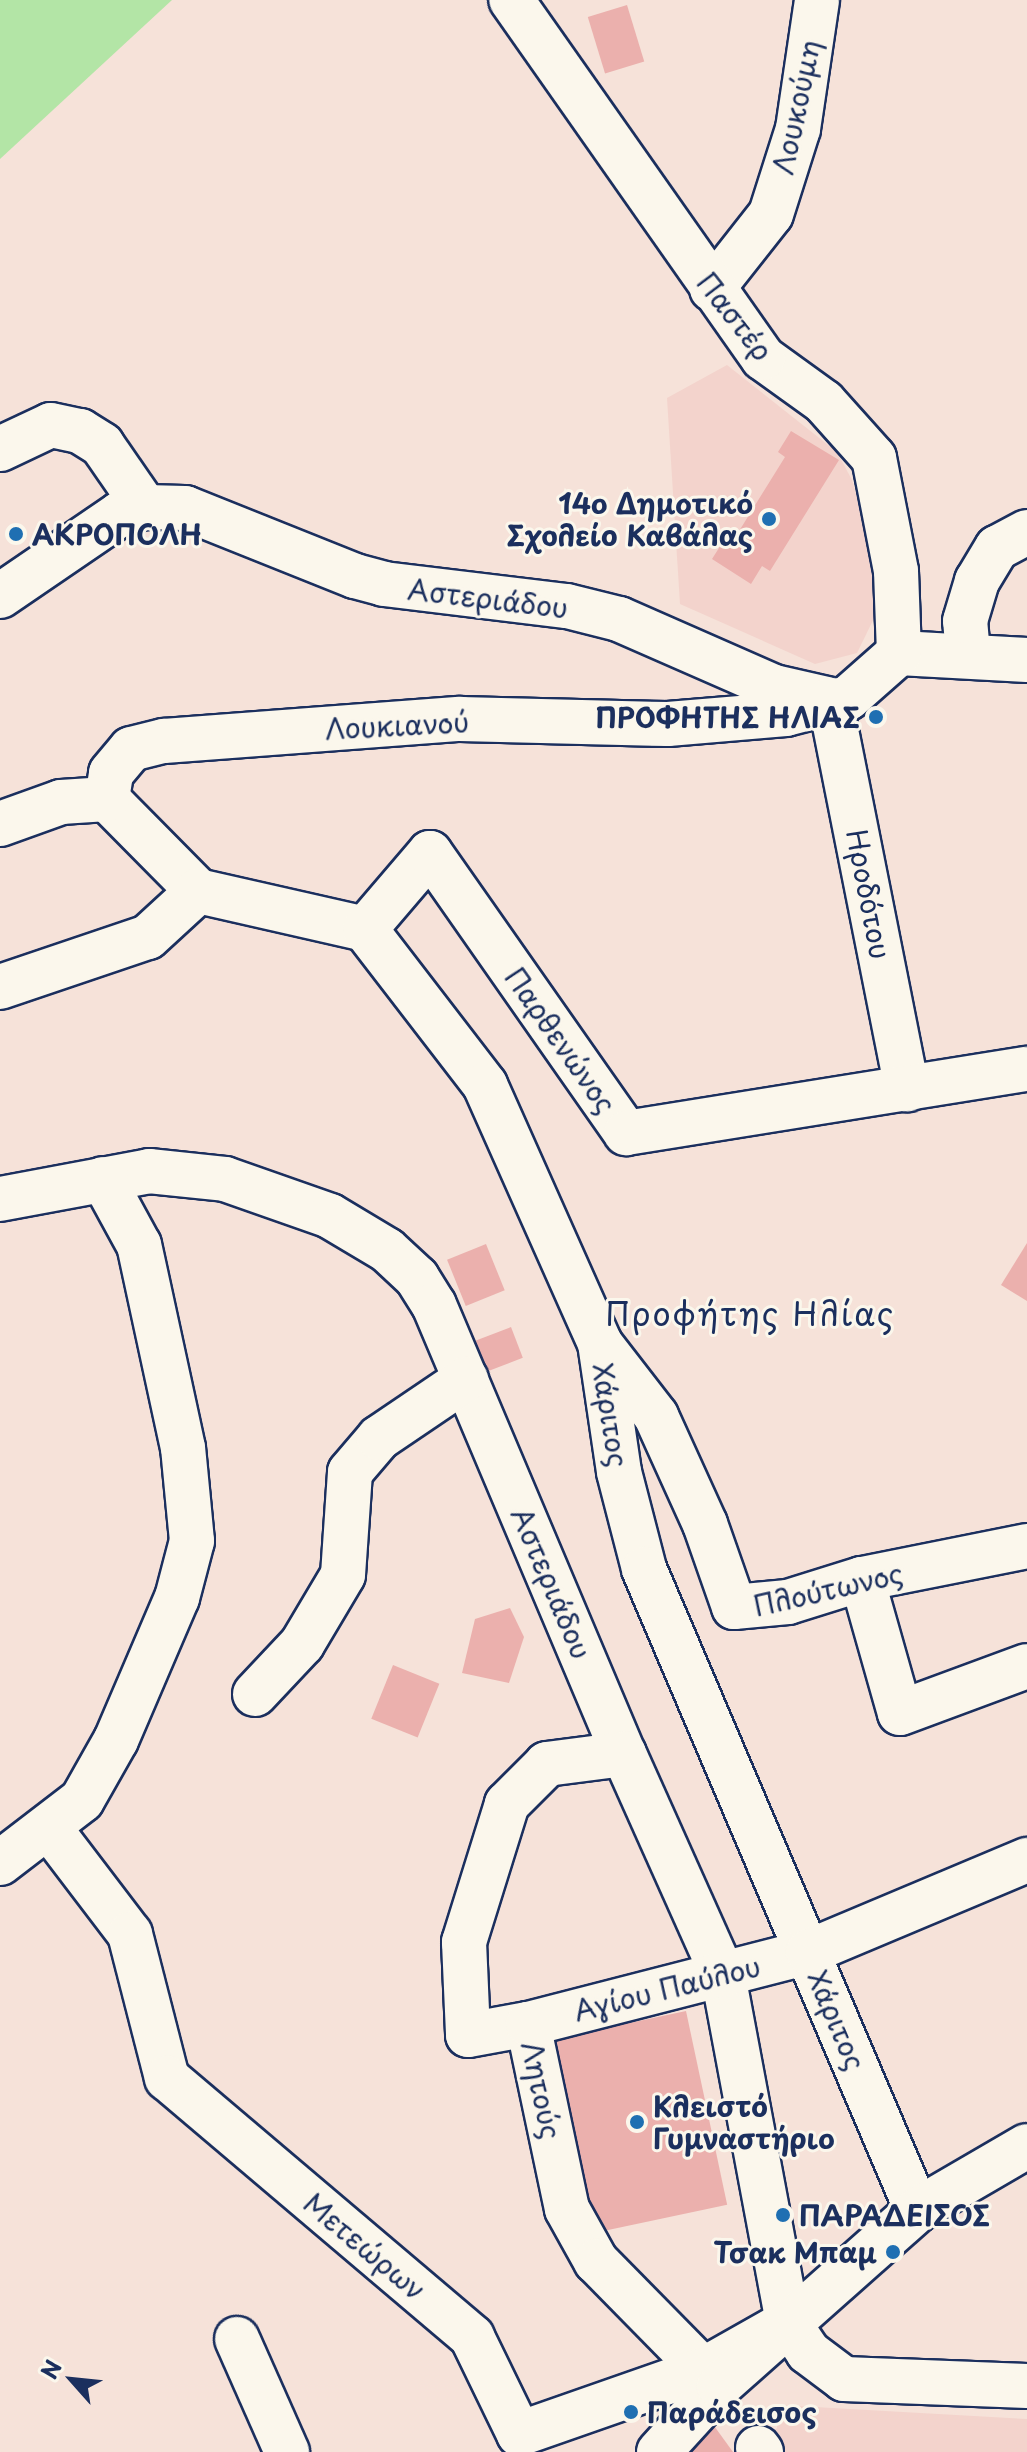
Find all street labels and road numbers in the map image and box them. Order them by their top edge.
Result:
street label: Λουκούμη [765,37,827,177]
street label: Παστέρ [690,265,780,367]
street label: Αστεριάδου [406,571,570,625]
street label: Λουκιανού [324,704,470,746]
street label: Ηροδότου [840,826,898,962]
street label: Παρθενώνος [499,961,623,1119]
street label: Χάριτος [586,1361,636,1469]
street label: Αστεριάδου [505,1502,599,1664]
street label: Πλούτωνος [750,1556,906,1622]
street label: Αγίου Παύλου [571,1949,763,2027]
street label: Χάριτος [801,1965,873,2075]
street label: Λητούς [515,2038,569,2142]
street label: Μετεώρων [297,2185,433,2307]

